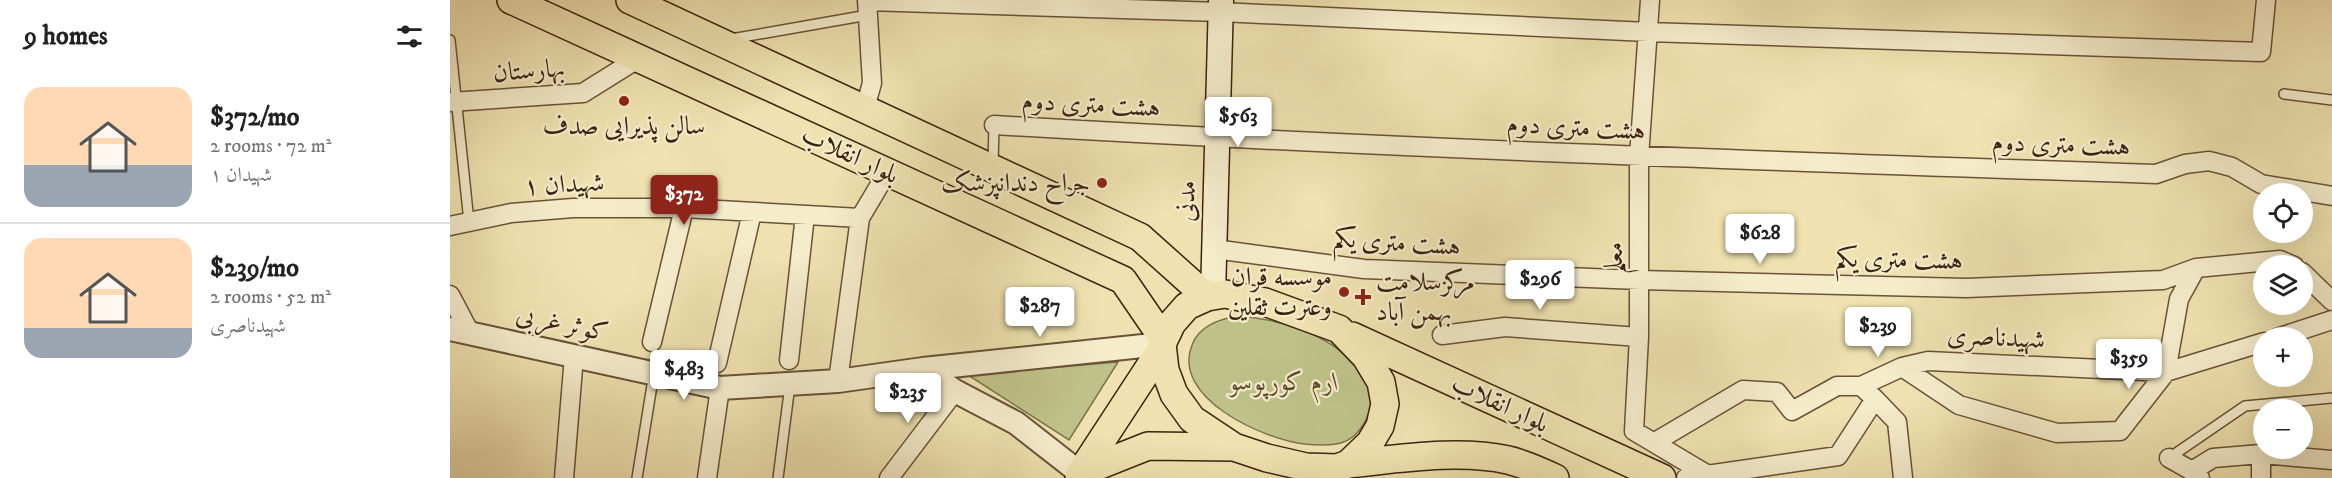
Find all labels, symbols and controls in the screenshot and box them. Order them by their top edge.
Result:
text: 9 homes [24,20,108,53]
icon: filters [393,20,426,53]
street label: بهارستان [492,52,566,90]
street label: هشت متری دوم [1021,85,1161,130]
marker: سالن پذیرایی صدف [617,94,631,108]
pin: $563 [1202,97,1274,148]
text: $372/mo [210,101,300,134]
text: $563 [1219,104,1257,129]
street label: هشت متری دوم [1506,108,1646,153]
place label: سالن پذیرایی صدف [543,110,705,143]
icon: home [72,111,144,183]
street label: بلوار انقلاب [796,118,904,192]
street label: هشت متری دوم [1991,126,2131,169]
text: 2 rooms · 72 m² [210,134,332,159]
text: شهیدان ۱ [210,163,272,188]
street label: شهیدان ۱ [523,166,605,204]
place label: جراح دندانپزشک [941,167,1090,206]
pin: $372 [648,175,720,226]
marker: جراح دندانپزشک [1095,176,1109,190]
street label: مدنی [1170,180,1204,222]
text: $372 [665,182,703,207]
map controls [2253,183,2313,459]
button: locate [2253,183,2313,243]
pin: $628 [1724,214,1796,265]
text: $628 [1739,221,1781,246]
street label: هشت متری یکم [1332,222,1462,271]
street label: معلم [1598,242,1639,274]
street label: هشت متری یکم [1835,242,1963,285]
text: $239/mo [210,252,299,285]
button: layers [2253,255,2313,315]
pin: $296 [1504,260,1576,311]
place label: موسسه قران وعترت ثقلین [1228,261,1332,324]
icon: home [72,262,144,334]
place label: مرکزسلامت بهمن آباد [1376,266,1475,329]
text: $296 [1519,267,1561,292]
text: 2 rooms · 52 m² [210,285,331,310]
marker: موسسه قران وعترت ثقلین [1337,285,1351,299]
pin: $287 [1004,287,1076,338]
marker: مرکزسلامت بهمن آباد [1354,288,1372,306]
text: $287 [1019,294,1061,319]
street label: کوثر غربی [513,298,611,351]
pin: $239 [1842,307,1914,358]
text: شهید‌ناصری [210,314,286,339]
text: $239 [1859,314,1897,339]
street label: شهید‌ناصری [1946,319,2046,357]
button: + [2253,327,2313,387]
pin: $359 [2093,339,2165,390]
text: $359 [2110,346,2148,371]
pin: $483 [648,350,720,401]
text: $483 [664,357,704,382]
park label: ارم کورپوسو [1227,366,1339,404]
street label: بلوار انقلاب [1446,367,1554,441]
pin: $235 [872,373,944,424]
text: $235 [889,380,927,405]
button: − [2253,399,2313,459]

